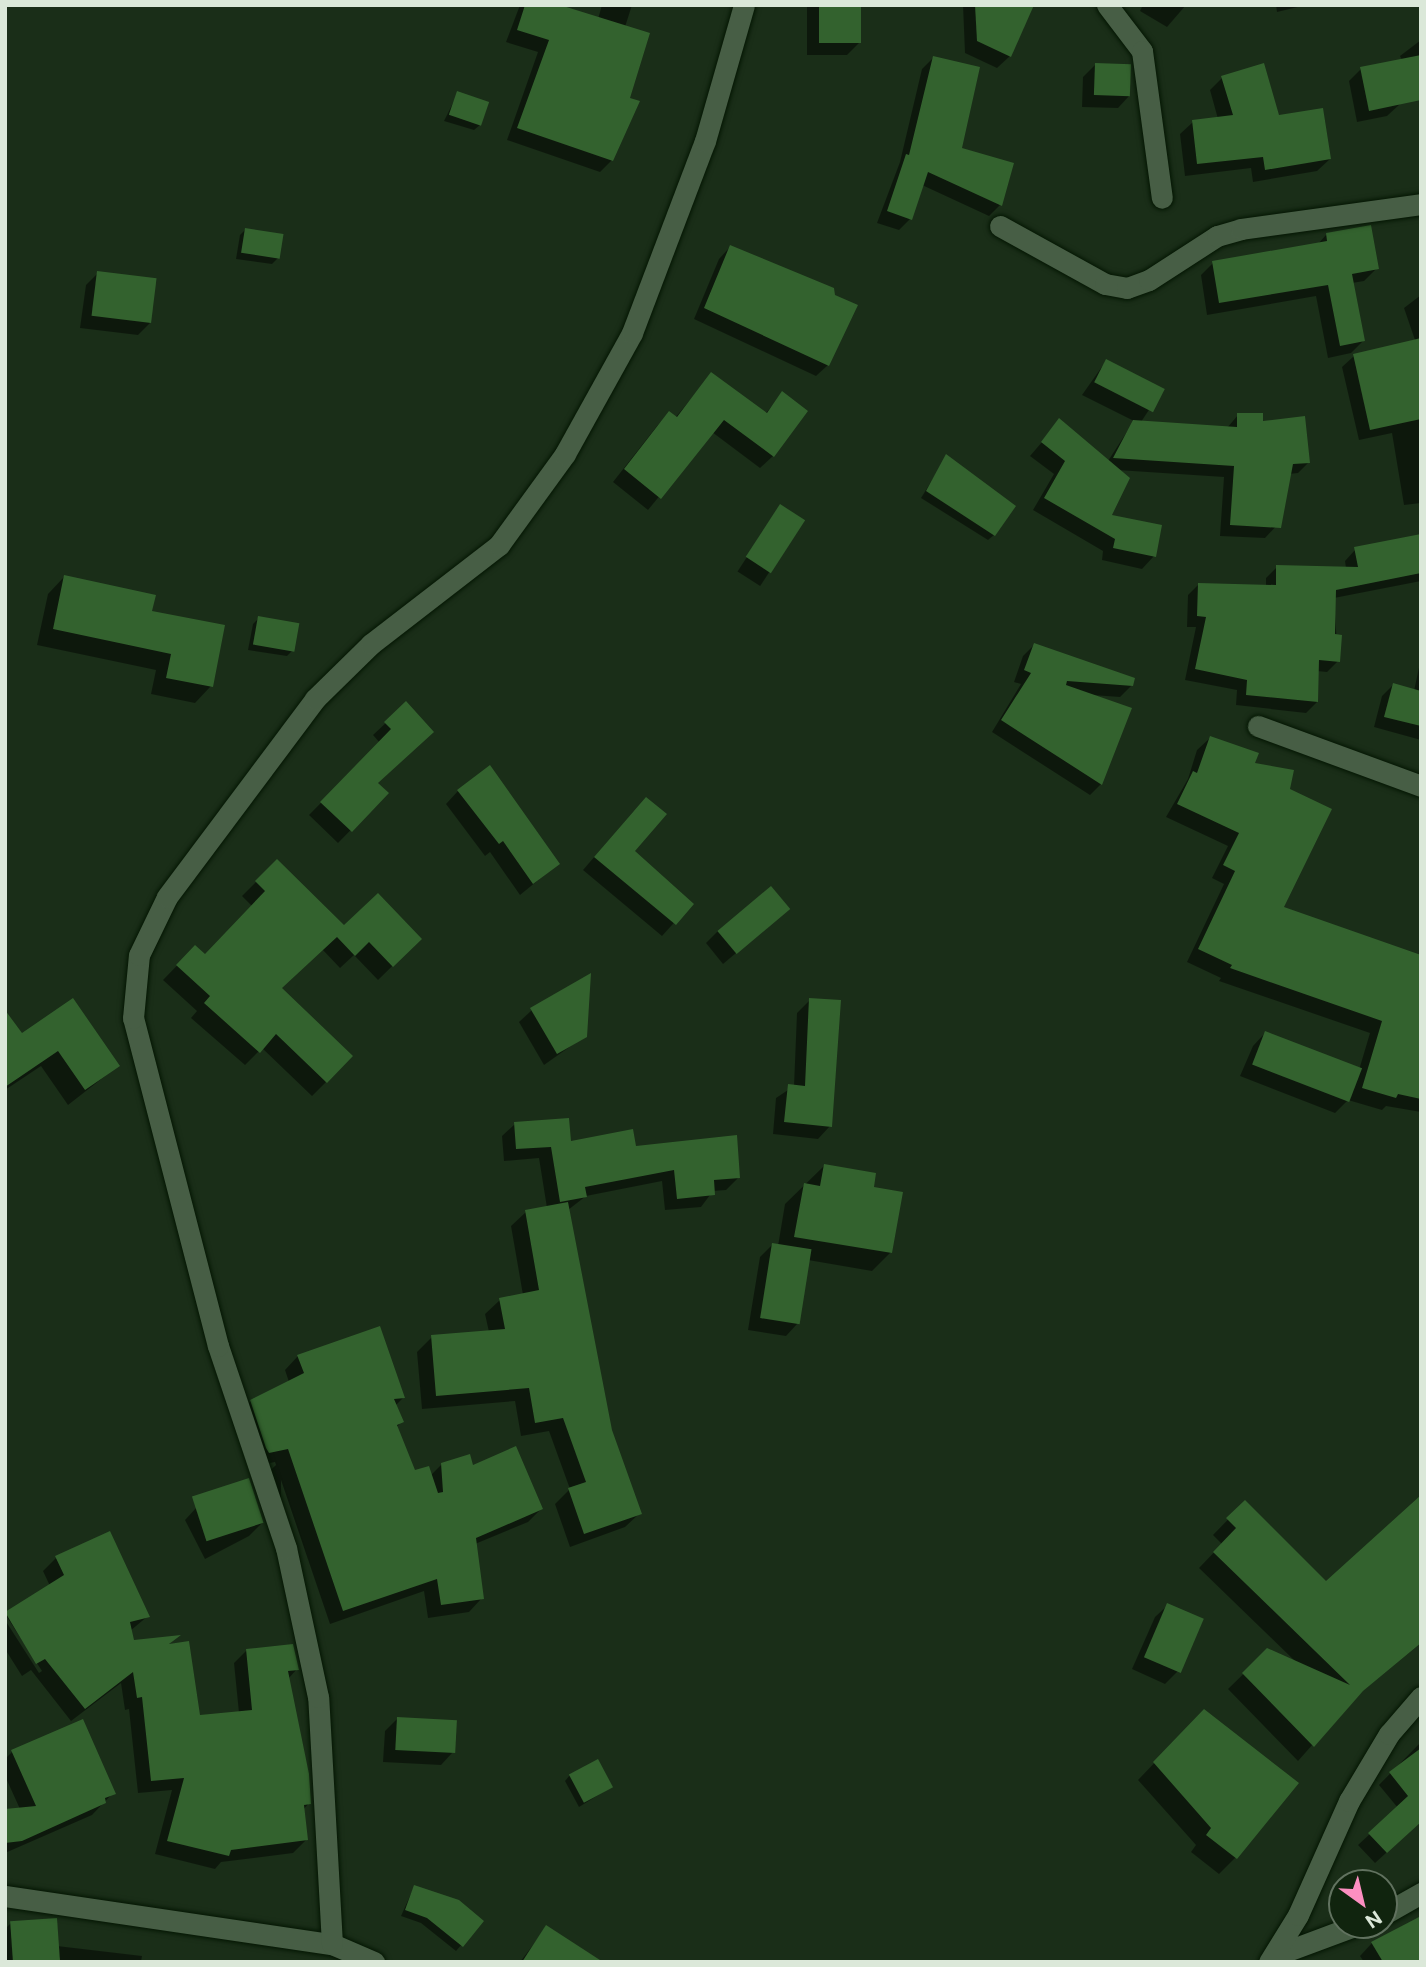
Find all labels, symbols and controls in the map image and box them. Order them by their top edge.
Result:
north arrow [1328,1869,1398,1939]
text: N [1361,1906,1386,1933]

